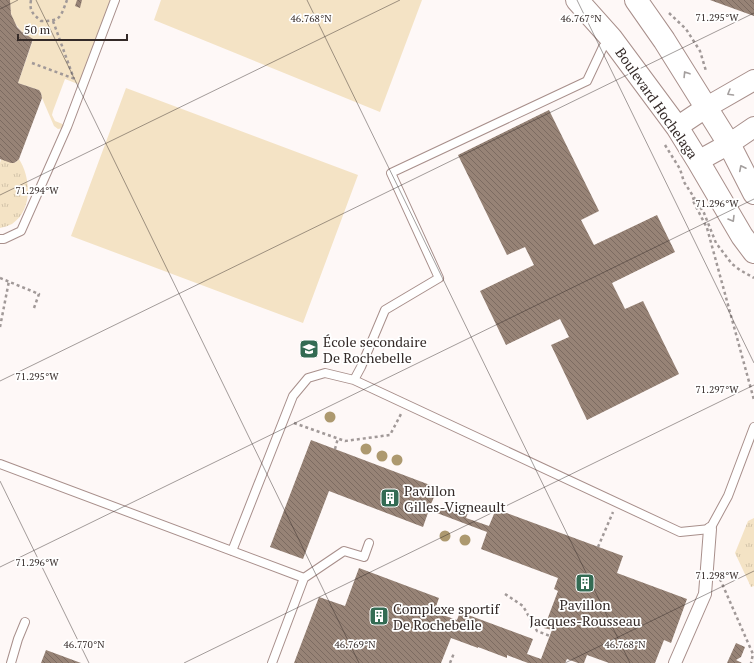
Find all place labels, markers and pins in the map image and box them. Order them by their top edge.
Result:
place label: École secondaire De Rochebelle [323,332,427,367]
school or university icon: École secondaire De Rochebelle [298,338,320,360]
place label: Pavillon Gilles-Vigneault [404,481,506,516]
building icon: Pavillon Gilles-Vigneault [379,487,401,509]
building icon: Pavillon Jacques-Rousseau [574,572,596,594]
place label: Pavillon Jacques-Rousseau [529,595,641,630]
place label: Complexe sportif De Rochebelle [393,599,500,634]
building icon: Complexe sportif De Rochebelle [368,605,390,627]

